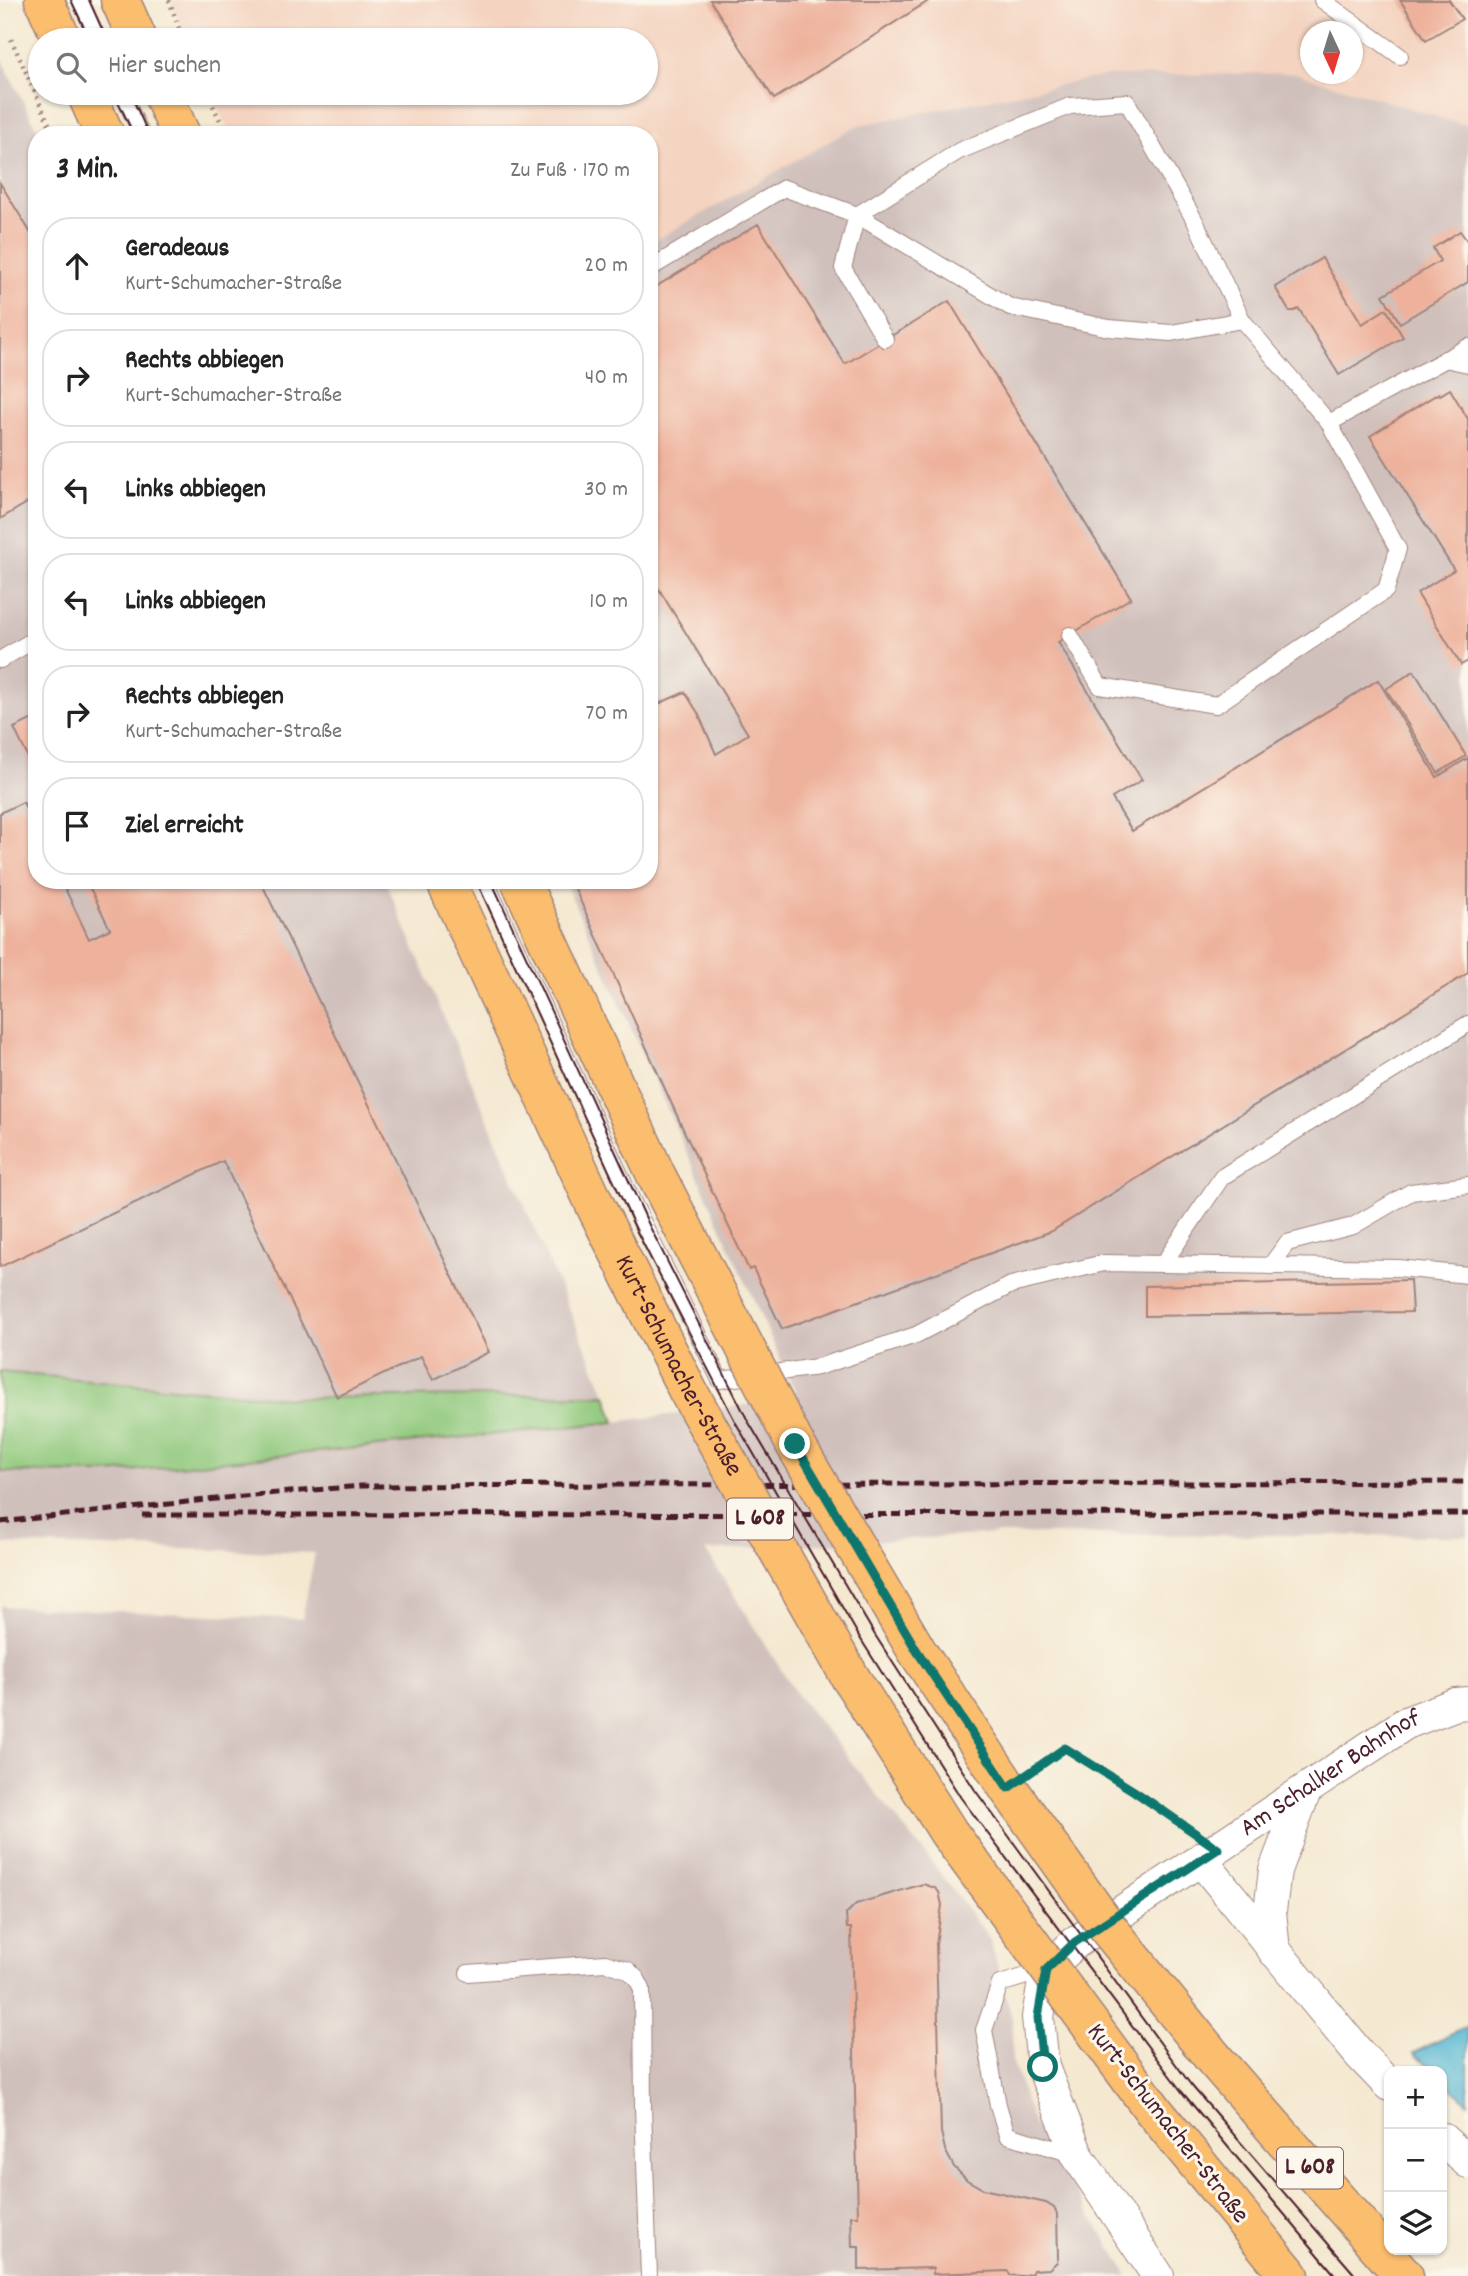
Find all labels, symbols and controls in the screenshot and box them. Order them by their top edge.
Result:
north arrow [1300,21,1363,84]
search box [28,28,658,105]
icon: search [52,48,90,86]
text: Hier suchen [108,48,221,85]
text: 3 Min. [56,150,118,193]
text: Zu Fuß · 170 m [510,155,630,188]
text: Geradeaus [125,231,229,268]
icon: ahead [58,247,96,285]
text: 20 m [584,250,628,283]
text: Kurt-Schumacher-Straße [125,268,342,301]
text: Rechts abbiegen [125,343,284,380]
icon: right [58,359,96,397]
text: 40 m [585,362,628,395]
text: Kurt-Schumacher-Straße [125,380,342,413]
icon: left [58,471,96,509]
text: Links abbiegen [125,472,266,509]
text: 30 m [584,474,628,507]
icon: left [58,583,96,621]
text: Links abbiegen [125,584,266,621]
text: 10 m [589,586,628,619]
text: Rechts abbiegen [125,679,284,716]
icon: right [58,695,96,733]
text: 70 m [586,698,628,731]
text: Kurt-Schumacher-Straße [125,716,342,749]
icon: arrive [58,807,96,845]
text: Ziel erreicht [125,808,244,845]
street label: Kurt-Schumacher-Straße [604,1249,751,1484]
route end [779,1428,810,1459]
road number: L 608 [727,1498,793,1540]
street label: Am Schalker Bahnhof [1233,1701,1426,1847]
street label: Kurt-Schumacher-Straße [1077,2016,1257,2232]
route start [1027,2051,1058,2082]
map controls [1384,2066,1447,2255]
button: + [1384,2066,1447,2129]
button: − [1384,2129,1447,2192]
road number: L 608 [1277,2148,1343,2188]
button: layers [1384,2192,1447,2255]

